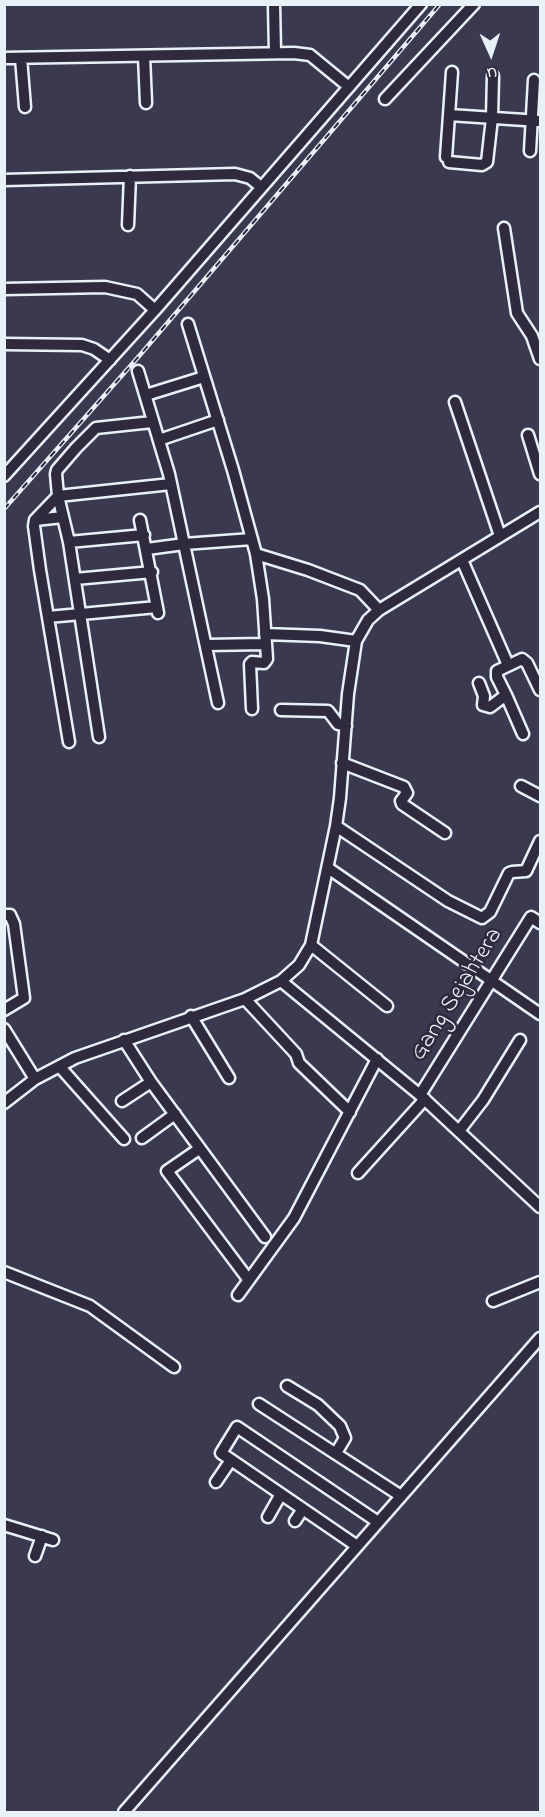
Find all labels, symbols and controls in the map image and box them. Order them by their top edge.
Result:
north arrow [461,24,521,84]
text: U [486,60,498,84]
street label: Gang Sejahtera [406,923,510,1067]

